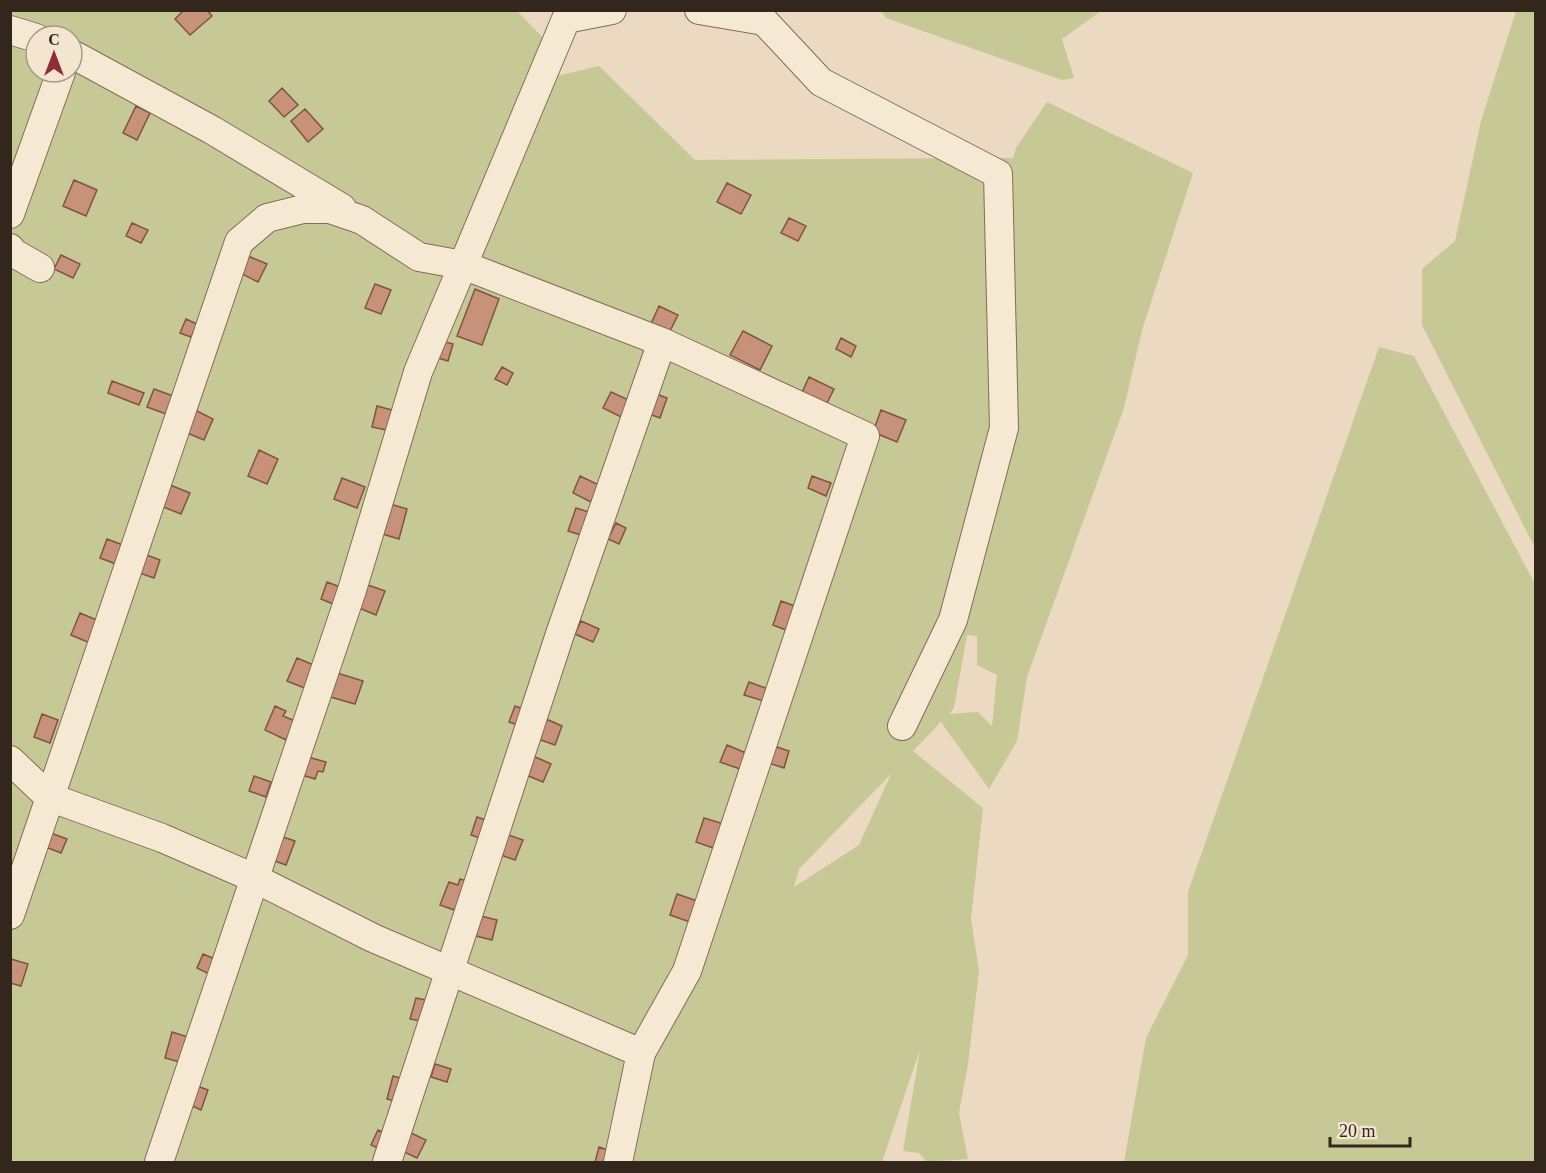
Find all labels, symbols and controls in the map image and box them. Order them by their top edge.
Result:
north arrow [24,24,84,84]
text: С [48,31,60,48]
scale bar [1330,1110,1410,1148]
text: 20 m [1339,1121,1376,1141]

